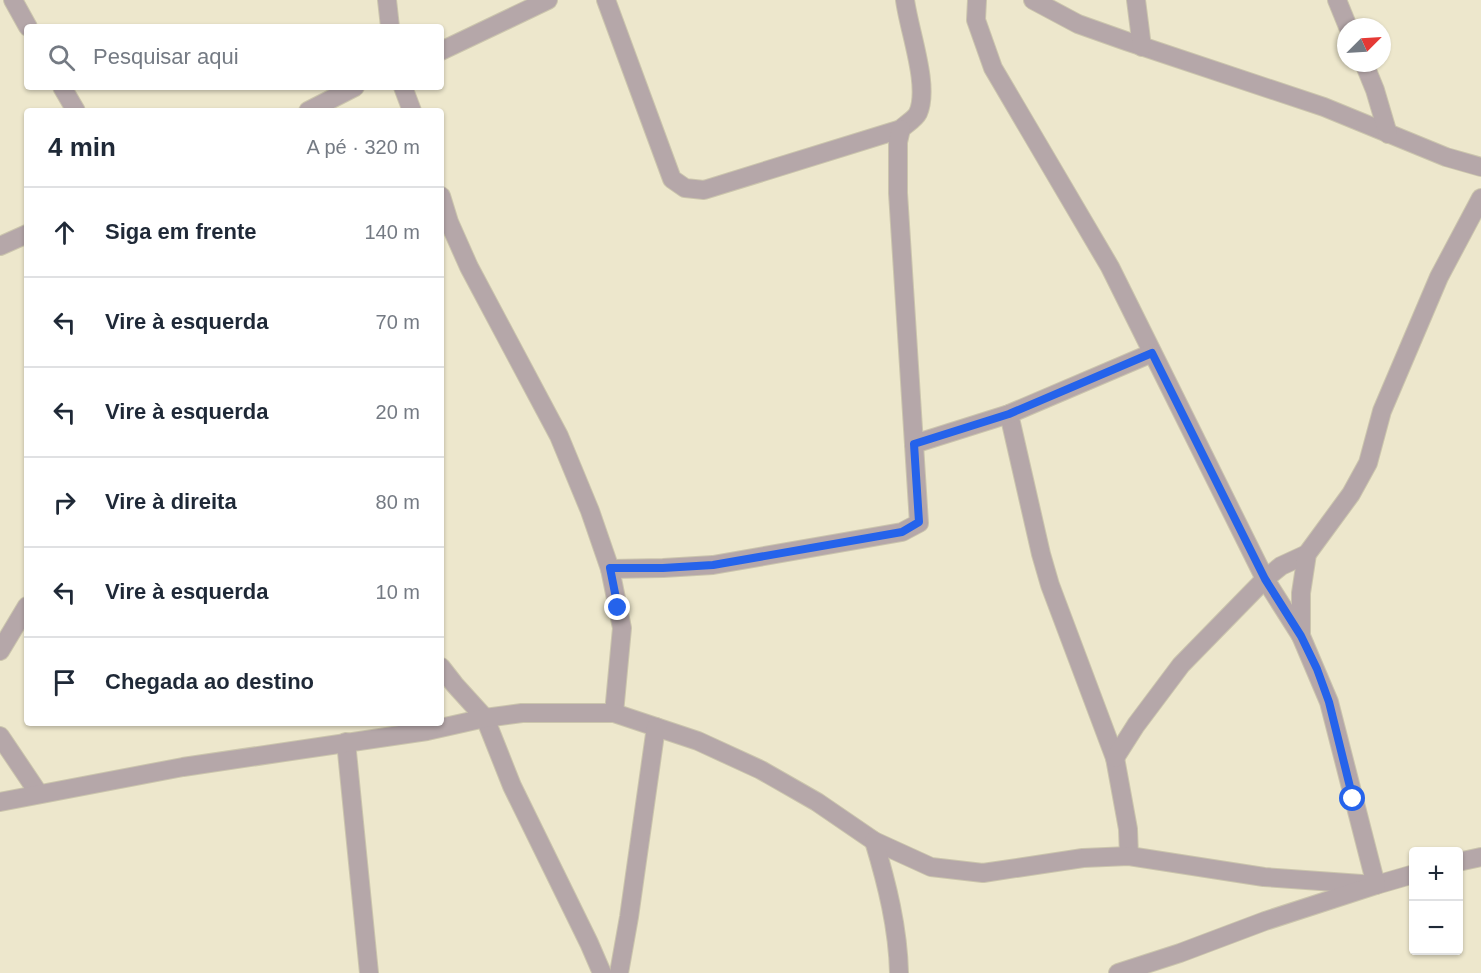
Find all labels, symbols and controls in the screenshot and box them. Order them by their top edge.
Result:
north arrow [1337,18,1391,72]
search box [24,24,444,90]
icon: search [45,41,78,74]
text: Pesquisar aqui [93,44,239,69]
text: 4 min [48,132,116,162]
text: A pé · 320 m [307,136,420,158]
icon: ahead [48,216,81,249]
text: Siga em frente [105,219,257,244]
text: 140 m [364,221,420,243]
icon: left [48,306,81,339]
text: Vire à esquerda [105,309,268,334]
text: 70 m [376,311,420,333]
icon: left [48,396,81,429]
text: Vire à esquerda [105,399,268,424]
text: 20 m [376,401,420,423]
icon: right [48,486,81,519]
text: Vire à direita [105,489,237,514]
text: 80 m [376,491,420,513]
icon: left [48,576,81,609]
text: Vire à esquerda [105,579,268,604]
text: 10 m [376,581,420,603]
route end [604,594,630,620]
icon: arrive [48,666,81,699]
text: Chegada ao destino [105,669,314,694]
route start [1339,785,1365,811]
map controls [1409,847,1463,955]
button: + [1409,847,1463,901]
button: − [1409,901,1463,955]

